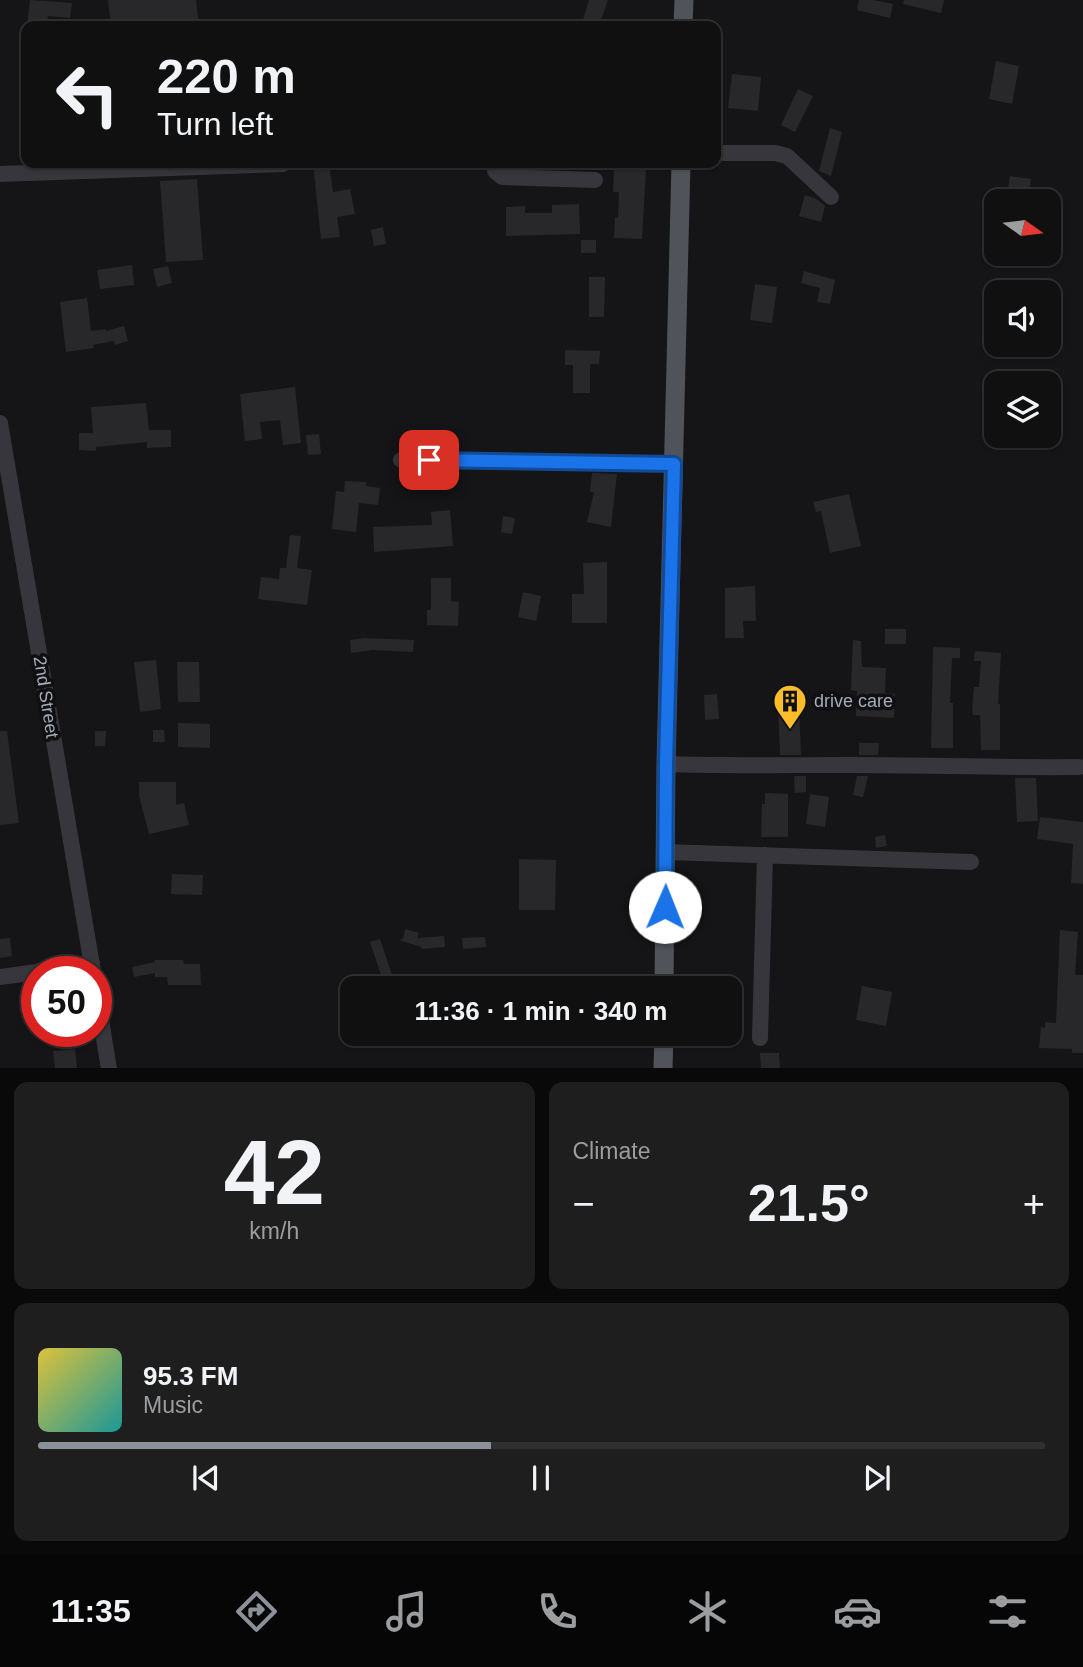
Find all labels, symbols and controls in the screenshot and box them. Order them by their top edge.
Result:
icon: left [42,49,133,140]
text: 220 m [157,49,296,103]
text: Turn left [157,106,273,142]
north arrow [984,189,1060,266]
map controls [984,189,1061,448]
button: sound [984,280,1061,357]
button: layers [984,371,1061,448]
pin [399,430,459,490]
icon: arrive [410,441,448,479]
street label: 2nd Street [30,654,62,740]
building icon: drive care [771,682,809,731]
place label: drive care [814,691,893,711]
position arrow [628,870,702,944]
speed limit sign: 50 [21,956,112,1047]
text: 11:36 · 1 min · 340 m [415,996,667,1026]
text: 42 [224,1122,325,1223]
text: Climate [573,1138,650,1164]
text: 21.5° [748,1174,870,1232]
text: − [573,1183,595,1225]
text: + [1023,1183,1045,1225]
text: km/h [249,1218,299,1244]
text: 95.3 FM [143,1361,238,1391]
text: Music [143,1392,203,1418]
icon: previous [187,1459,225,1497]
icon: pause [522,1459,560,1497]
icon: next [858,1459,896,1497]
icon: directions [232,1587,281,1636]
icon: music [382,1587,431,1636]
icon: phone [533,1587,582,1636]
icon: climate [683,1587,732,1636]
icon: car [833,1587,882,1636]
icon: filters [983,1587,1032,1636]
text: 11:35 [51,1593,131,1629]

